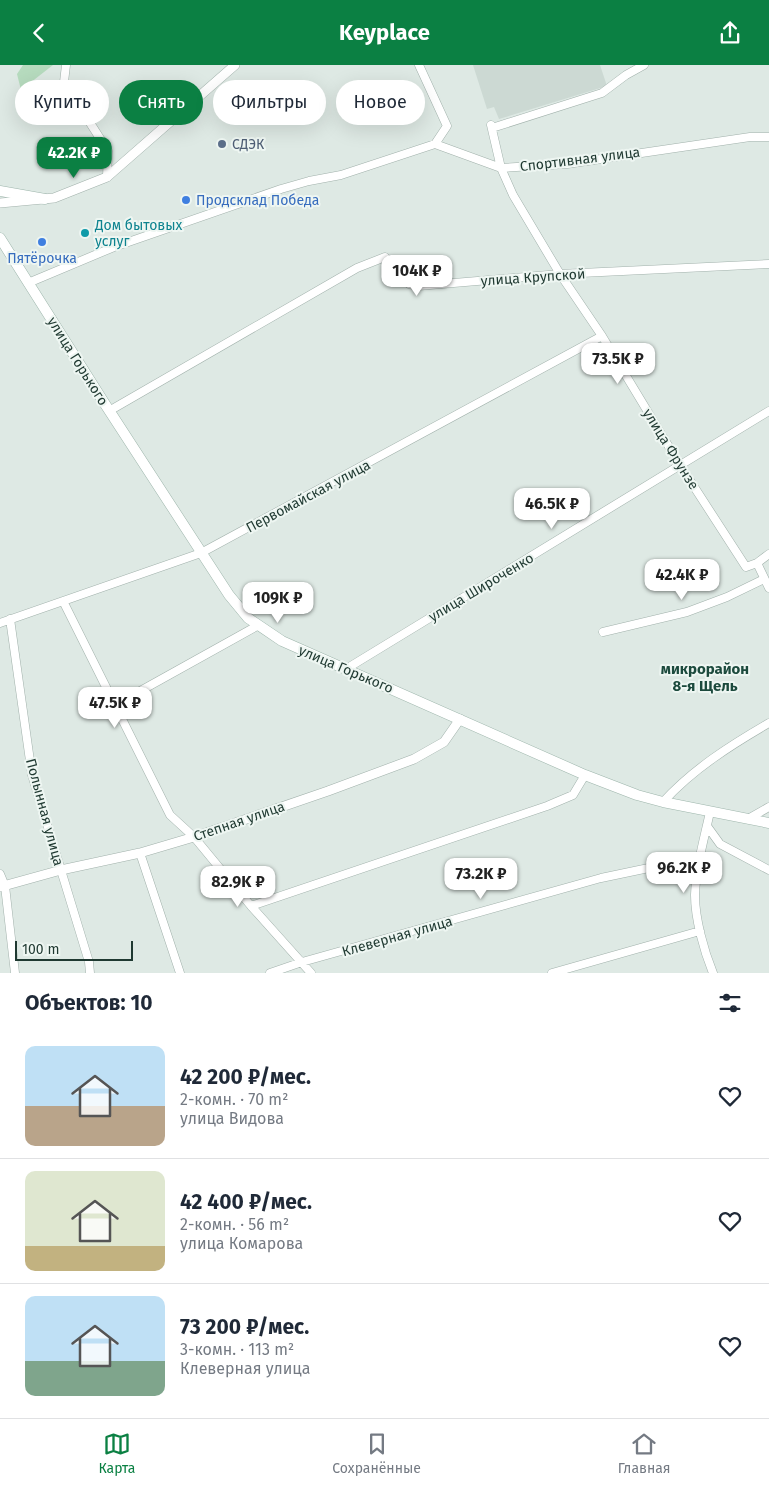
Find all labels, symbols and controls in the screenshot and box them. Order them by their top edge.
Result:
icon: back [25,19,53,47]
text: Keyplace [339,19,430,46]
icon: share [716,19,744,47]
chip: Купить [15,80,109,125]
chip: Снять [119,80,203,125]
chip: Фильтры [213,80,326,125]
chip: Новое [336,80,425,125]
place label: СДЭК [232,136,265,153]
pin: 42.2K ₽ [28,137,120,179]
marker: СДЭК [216,138,228,150]
text: 42.2K ₽ [48,143,100,162]
street label: Спортивная улица [519,144,641,175]
place label: Продсклад Победа [196,192,319,209]
marker: Продсклад Победа [180,194,192,206]
place label: Дом бытовых услуг [94,217,183,250]
marker: Дом бытовых услуг [79,227,91,239]
marker: Пятёрочка [36,236,48,248]
place label: Пятёрочка [7,250,77,267]
pin: 104K ₽ [376,255,458,297]
text: 104K ₽ [392,261,442,280]
street label: улица Крупской [480,265,586,290]
street label: улица Горького [44,314,112,409]
pin: 73.5K ₽ [572,343,664,385]
text: 73.5K ₽ [592,349,644,368]
street label: улица Фрунзе [639,406,702,493]
street label: Первомайская улица [243,456,373,536]
pin: 46.5K ₽ [506,487,598,530]
text: 46.5K ₽ [525,494,579,513]
street label: улица Широченко [426,549,537,626]
pin: 42.4K ₽ [636,559,728,601]
text: 42.4K ₽ [656,565,708,584]
pin: 109K ₽ [237,581,319,624]
text: 109K ₽ [253,588,303,607]
street label: улица Горького [296,642,396,697]
district label: микрорайон 8-я Щель [661,660,749,695]
pin: 47.5K ₽ [69,687,161,729]
text: 47.5K ₽ [89,693,141,712]
street label: Полынная улица [22,757,67,868]
street label: Степная улица [191,798,287,845]
pin: 96.2K ₽ [638,851,730,894]
pin: 73.2K ₽ [435,857,527,900]
text: 96.2K ₽ [657,858,711,877]
text: 73.2K ₽ [455,864,507,883]
pin: 82.9K ₽ [192,865,284,908]
text: 82.9K ₽ [211,872,265,891]
street label: Клеверная улица [340,913,454,960]
scale bar [15,938,132,961]
text: 100 m [22,941,59,958]
icon: filters [716,989,744,1017]
text: Объектов: 10 [25,990,152,1016]
text: 42 200 ₽/мес. [180,1064,311,1090]
icon: home [65,1066,125,1126]
icon: heart [716,1082,744,1110]
text: 2-комн. · 70 m² [180,1090,288,1109]
text: улица Видова [180,1109,284,1128]
text: 42 400 ₽/мес. [180,1189,312,1215]
icon: home [65,1191,125,1251]
icon: heart [716,1207,744,1235]
text: 2-комн. · 56 m² [180,1215,289,1234]
text: улица Комарова [180,1234,303,1253]
text: 73 200 ₽/мес. [180,1314,309,1340]
icon: home [65,1316,125,1376]
icon: heart [716,1332,744,1360]
text: 3-комн. · 113 m² [180,1340,294,1359]
text: Клеверная улица [180,1359,310,1378]
tab: Карта [98,1430,135,1477]
tab: Сохранённые [332,1430,421,1477]
tab: Главная [618,1430,671,1477]

